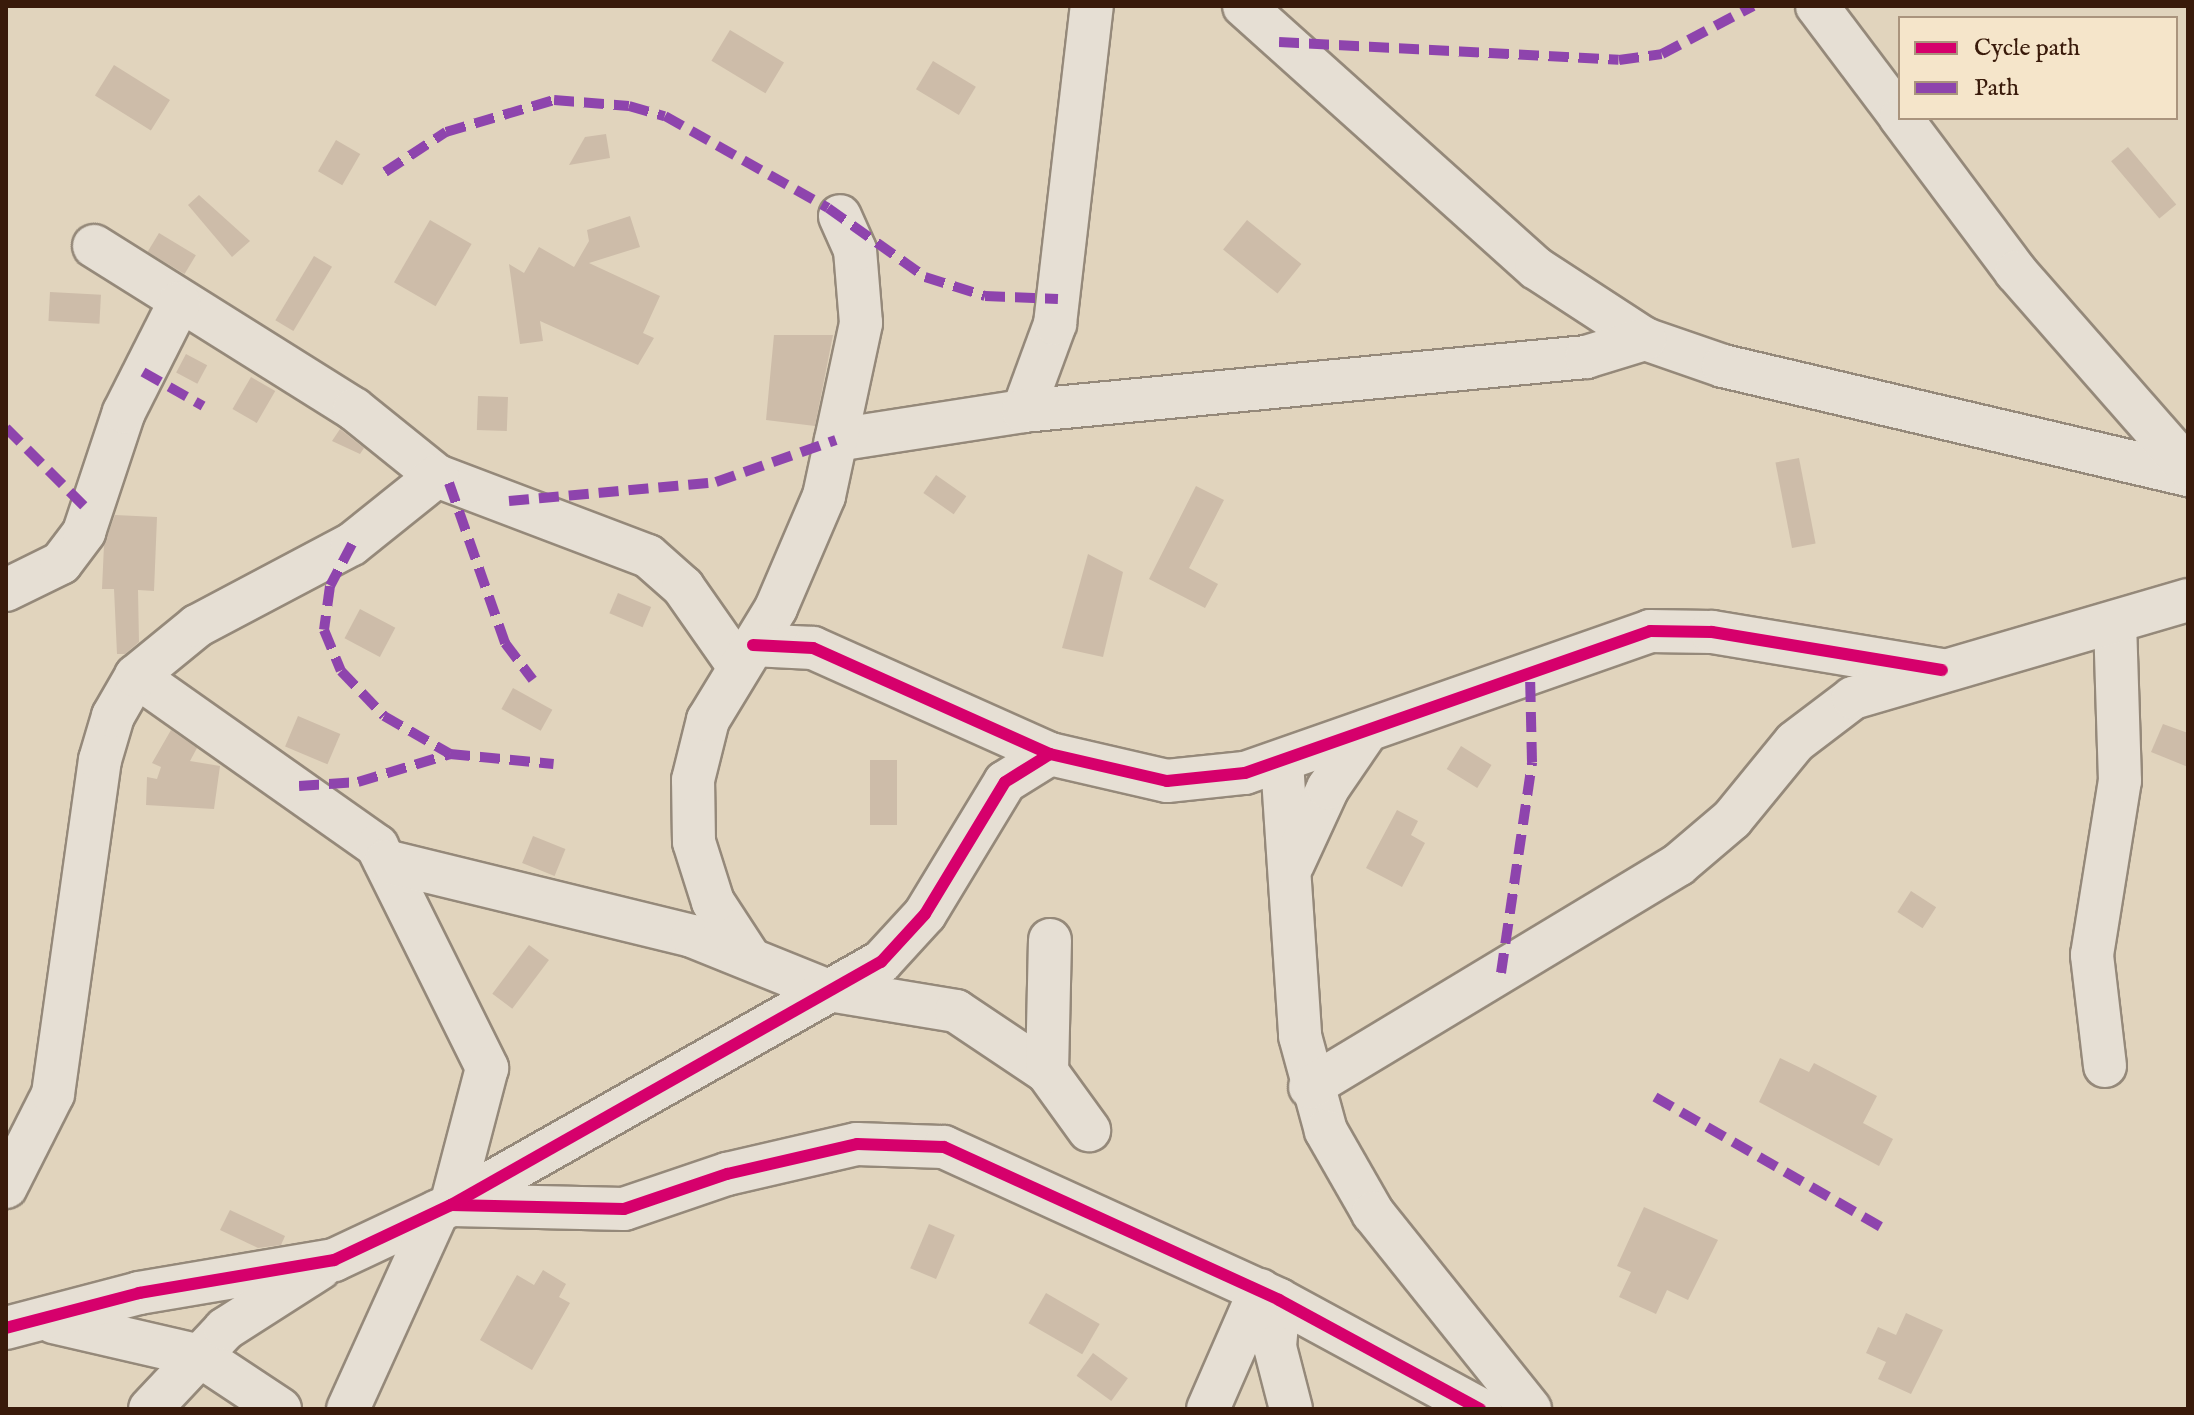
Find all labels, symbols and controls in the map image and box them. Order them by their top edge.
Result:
legend [1898,16,2178,120]
text: Cycle path [1974,33,2080,64]
text: Path [1974,73,2019,104]

